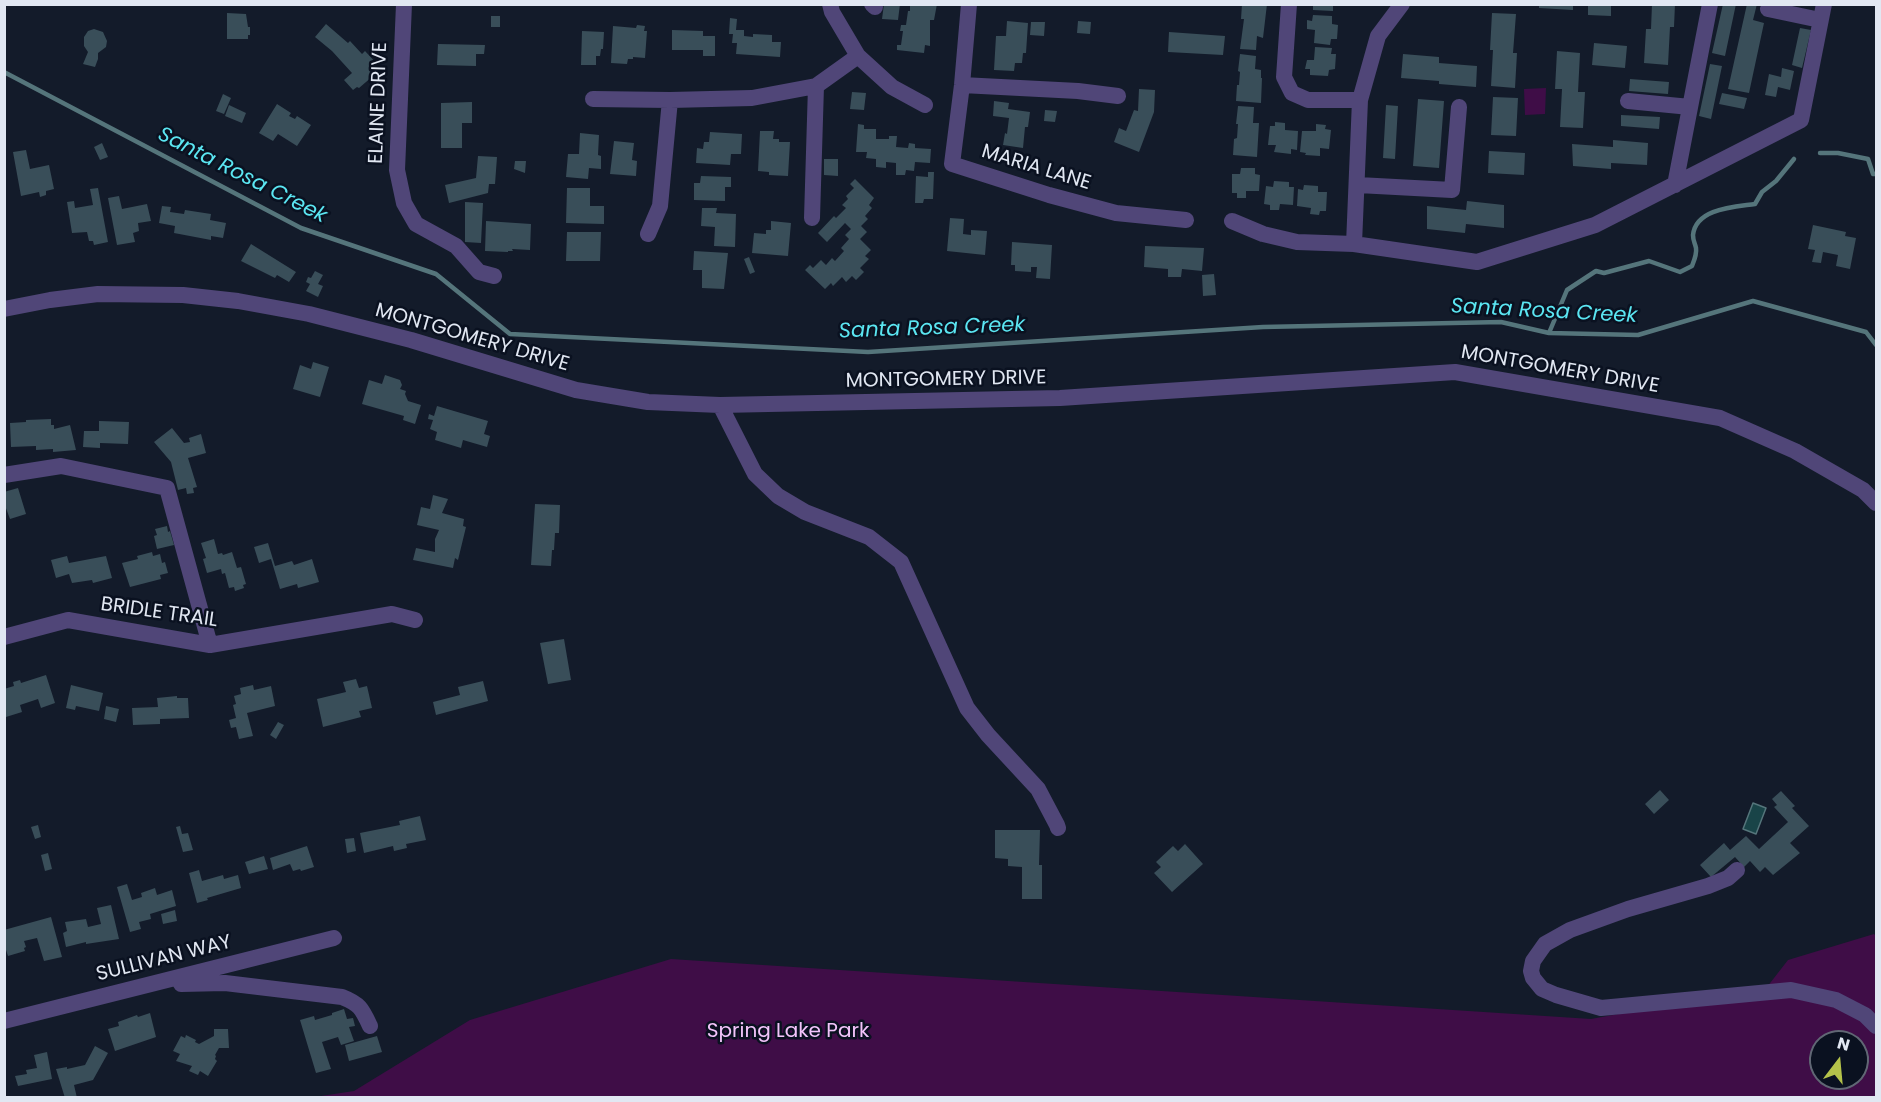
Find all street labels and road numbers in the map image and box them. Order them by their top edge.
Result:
street label: ELAINE DRIVE [365,42,393,164]
street label: MARIA LANE [978,140,1094,196]
street label: MONTGOMERY DRIVE [372,299,572,377]
street label: MONTGOMERY DRIVE [1459,341,1661,399]
street label: MONTGOMERY DRIVE [845,366,1047,394]
street label: BRIDLE TRAIL [99,593,219,633]
street label: SULLIVAN WAY [94,931,234,987]

